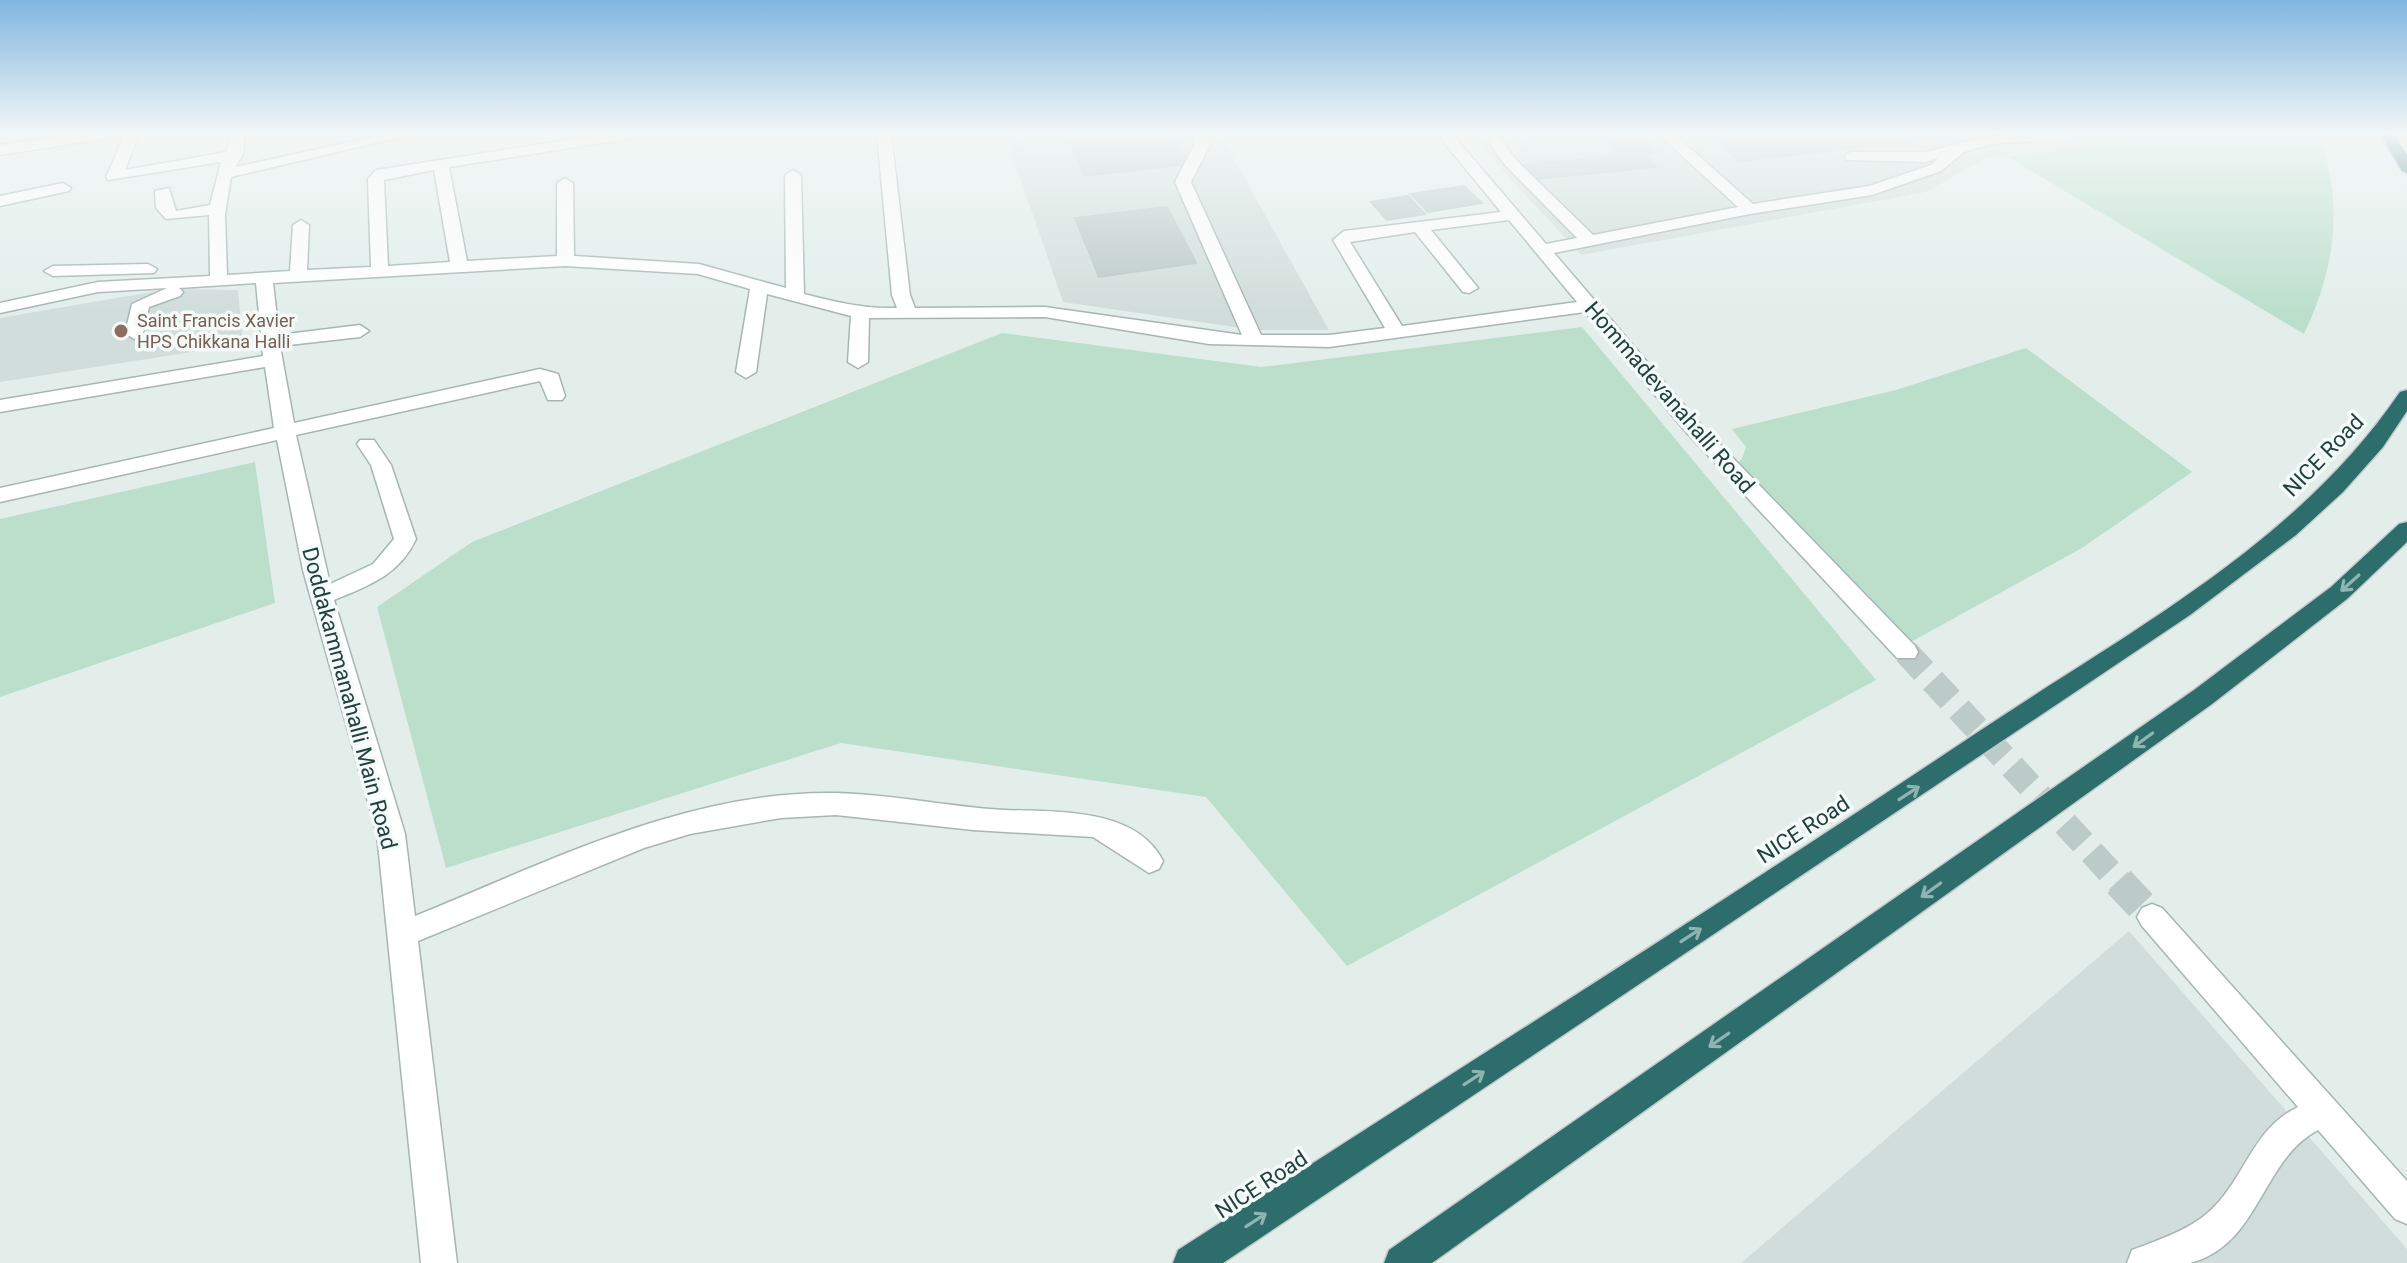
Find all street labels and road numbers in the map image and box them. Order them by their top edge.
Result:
street label: Hommadevanahalli Road [1580,297,1760,498]
street label: NICE Road [2278,409,2369,502]
street label: Doddakammanahalli Main Road [297,544,402,852]
street label: NICE Road [1753,790,1854,868]
street label: NICE Road [1211,1145,1312,1223]

